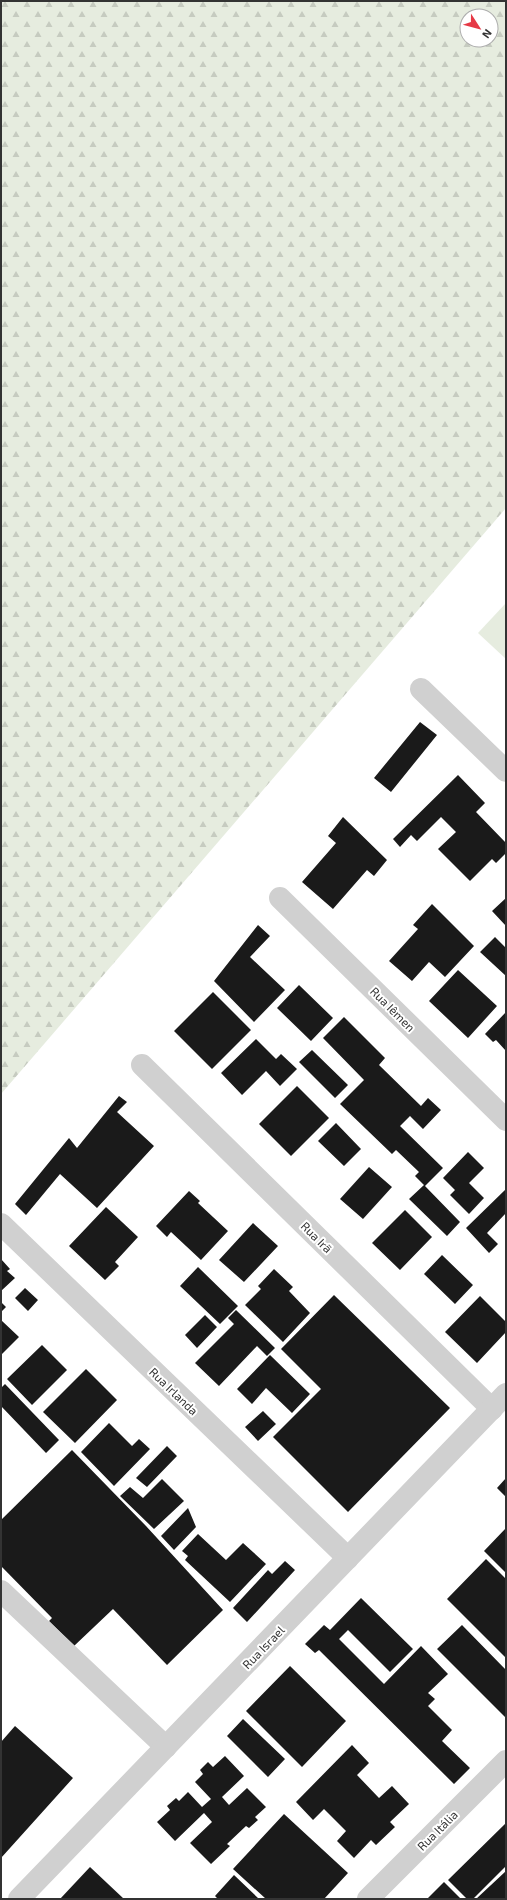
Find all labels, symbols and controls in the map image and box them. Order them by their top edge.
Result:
north arrow [459,8,499,48]
text: N [480,27,495,41]
street label: Rua Iêmen [368,984,418,1034]
street label: Rua Irã [299,1219,335,1255]
street label: Rua Irlanda [147,1364,201,1418]
street label: Rua Israel [239,1622,287,1671]
street label: Rua Itália [414,1807,460,1853]

